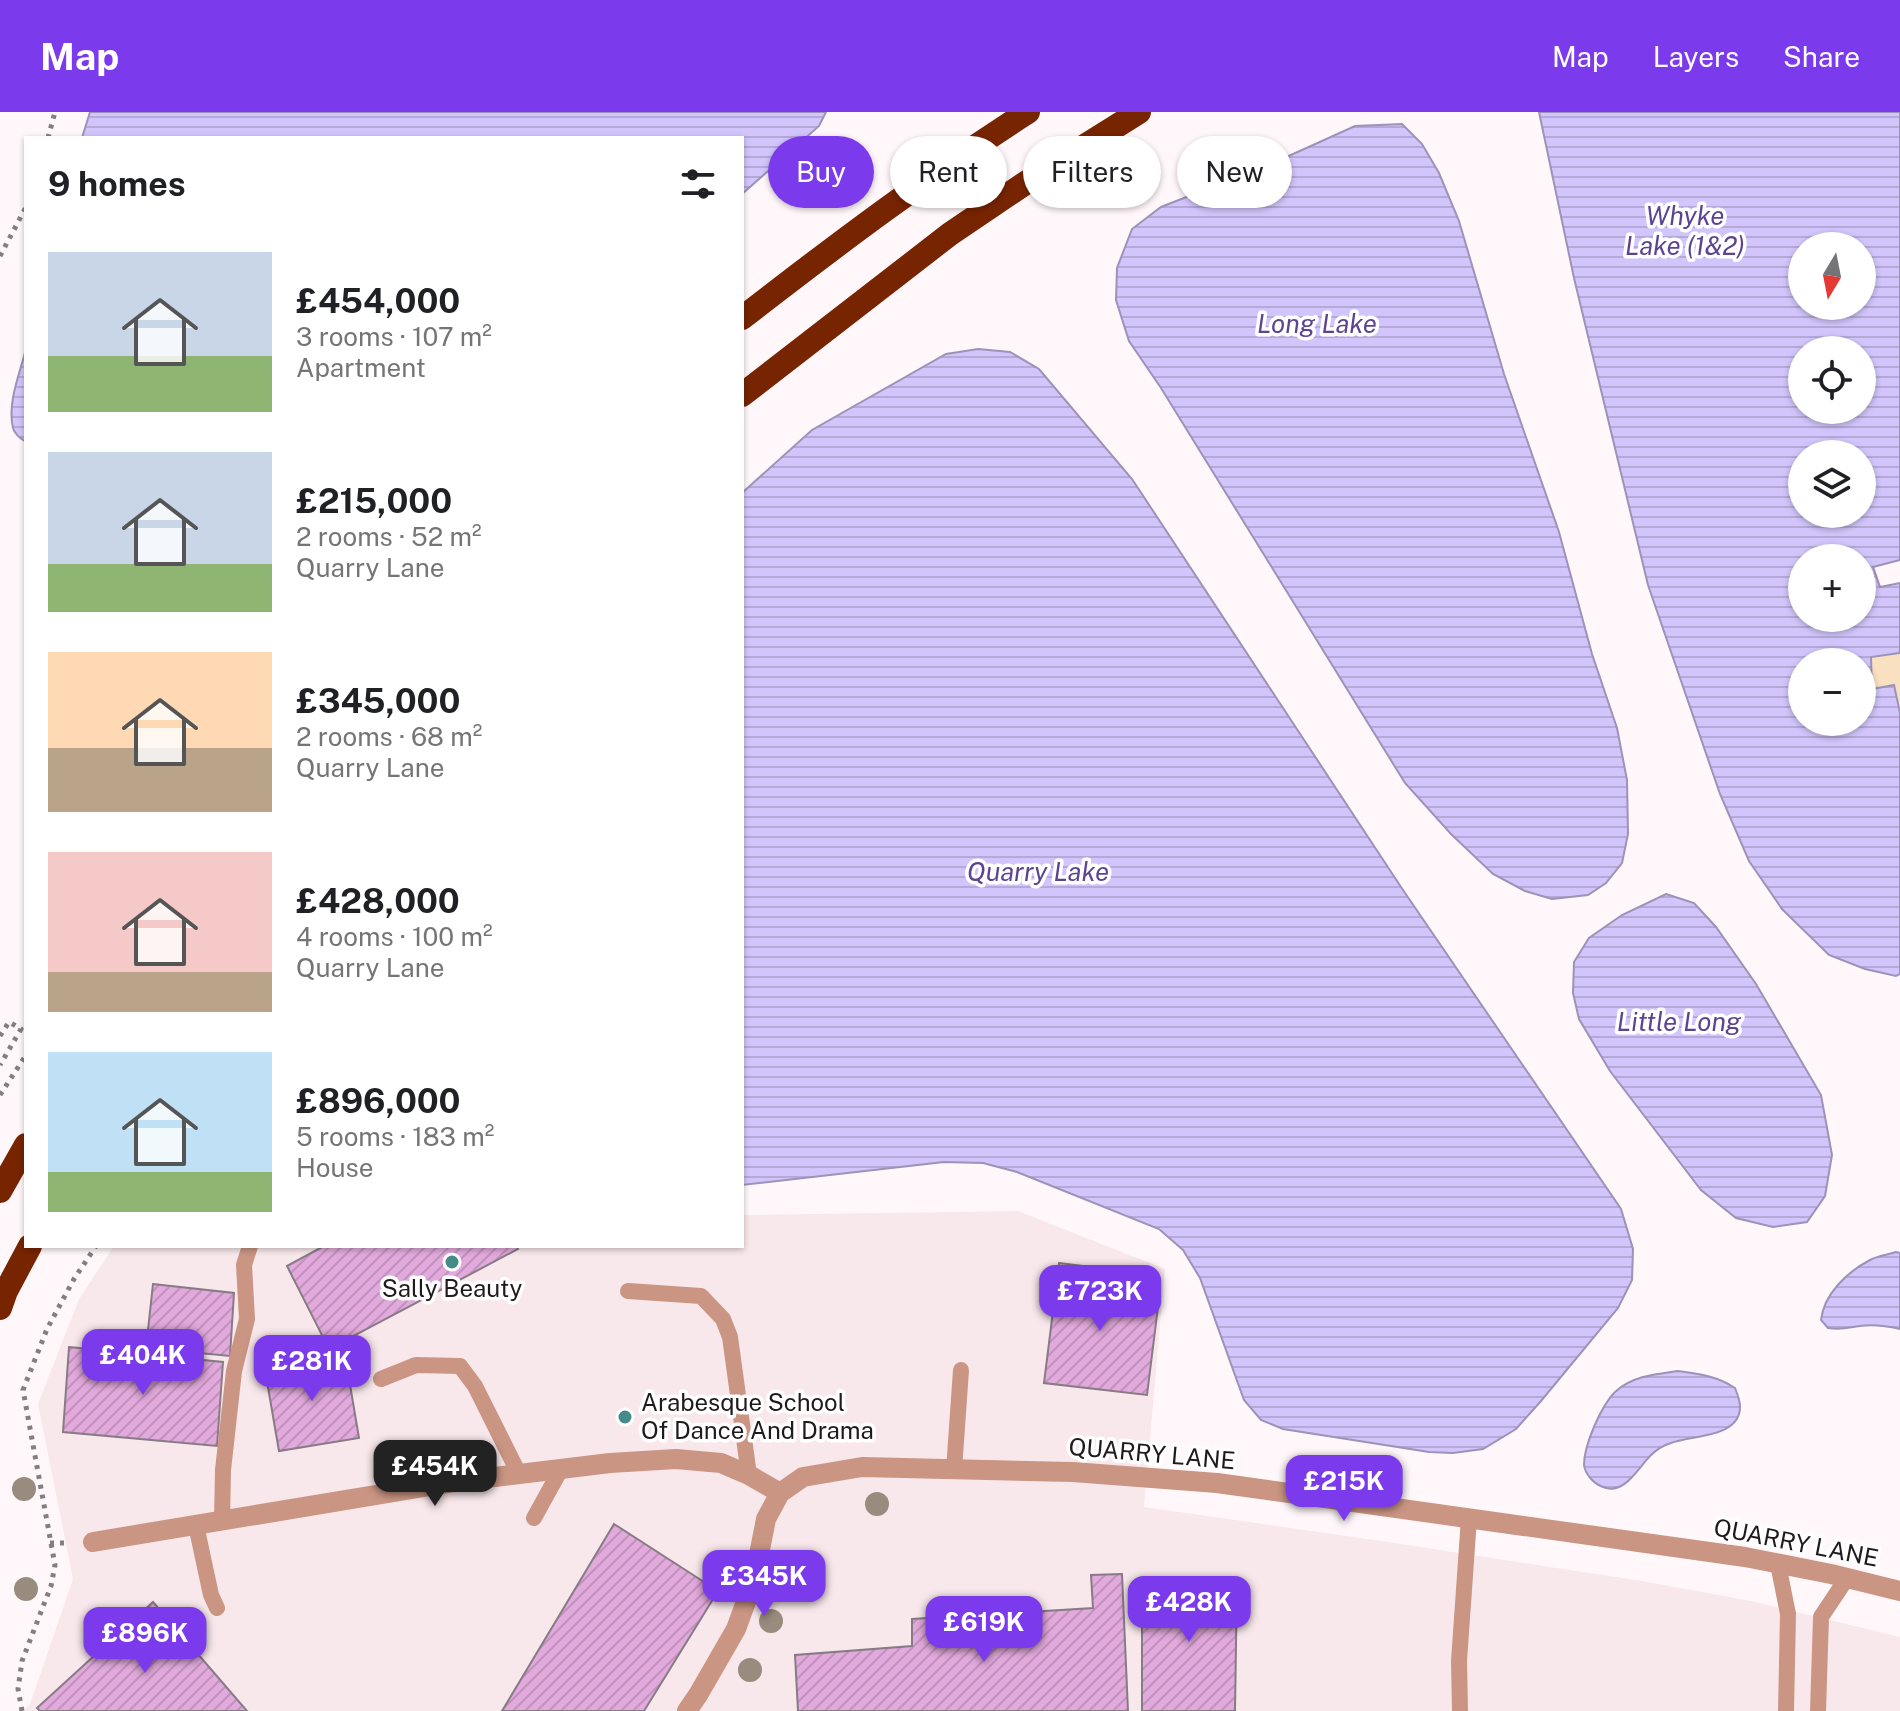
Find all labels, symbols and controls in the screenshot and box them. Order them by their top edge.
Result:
text: Map [40,34,119,79]
text: Map [1552,40,1609,73]
text: Layers [1653,40,1739,73]
text: Share [1783,40,1860,73]
chip: Buy [768,136,874,208]
chip: Rent [890,136,1007,208]
chip: Filters [1023,136,1161,208]
chip: New [1177,136,1292,208]
icon: filters [676,162,720,206]
text: 9 homes [48,164,186,204]
water label: Whyke Lake (1&2) [1625,200,1745,261]
north arrow [1788,232,1876,320]
map controls [1788,232,1876,736]
text: £454,000 [296,281,460,321]
icon: home [112,284,208,380]
water label: Long Lake [1257,308,1377,339]
text: 3 rooms · 107 m² [296,321,492,352]
button: locate [1788,336,1876,424]
text: Apartment [296,352,426,383]
button: layers [1788,440,1876,528]
text: £215,000 [296,481,452,521]
icon: home [112,484,208,580]
text: 2 rooms · 52 m² [296,521,482,552]
button: + [1788,544,1876,632]
text: Quarry Lane [296,552,444,583]
button: − [1788,648,1876,736]
text: £345,000 [296,681,460,721]
icon: home [112,684,208,780]
text: 2 rooms · 68 m² [296,721,482,752]
text: Quarry Lane [296,752,444,783]
water label: Quarry Lake [967,856,1109,887]
text: £428,000 [296,881,460,921]
icon: home [112,884,208,980]
text: 4 rooms · 100 m² [296,921,492,952]
text: Quarry Lane [296,952,444,983]
water label: Little Long [1617,1006,1742,1037]
text: £896,000 [296,1081,460,1121]
icon: home [112,1084,208,1180]
text: 5 rooms · 183 m² [296,1121,494,1152]
text: House [296,1152,373,1183]
marker: Sally Beauty [443,1253,461,1271]
pin: £723K [1044,1265,1156,1333]
place label: Sally Beauty [382,1274,522,1302]
text: £723K [1057,1275,1143,1306]
pin: £404K [87,1329,199,1397]
pin: £281K [256,1335,368,1403]
text: £404K [100,1339,186,1370]
text: £281K [272,1345,352,1376]
place label: Arabesque School Of Dance And Drama [641,1388,874,1444]
marker: Arabesque School Of Dance And Drama [616,1408,634,1426]
street label: QUARRY LANE [1068,1432,1237,1474]
pin: £454K [379,1440,491,1508]
text: £454K [392,1450,478,1481]
pin: £215K [1288,1455,1400,1523]
text: £215K [1304,1465,1384,1496]
street label: QUARRY LANE [1711,1512,1881,1572]
pin: £345K [708,1550,820,1618]
text: £345K [721,1560,808,1591]
pin: £428K [1133,1576,1245,1644]
text: £428K [1146,1586,1232,1617]
pin: £619K [928,1596,1040,1664]
text: £619K [944,1606,1024,1637]
pin: £896K [89,1607,201,1675]
text: £896K [101,1617,189,1648]

